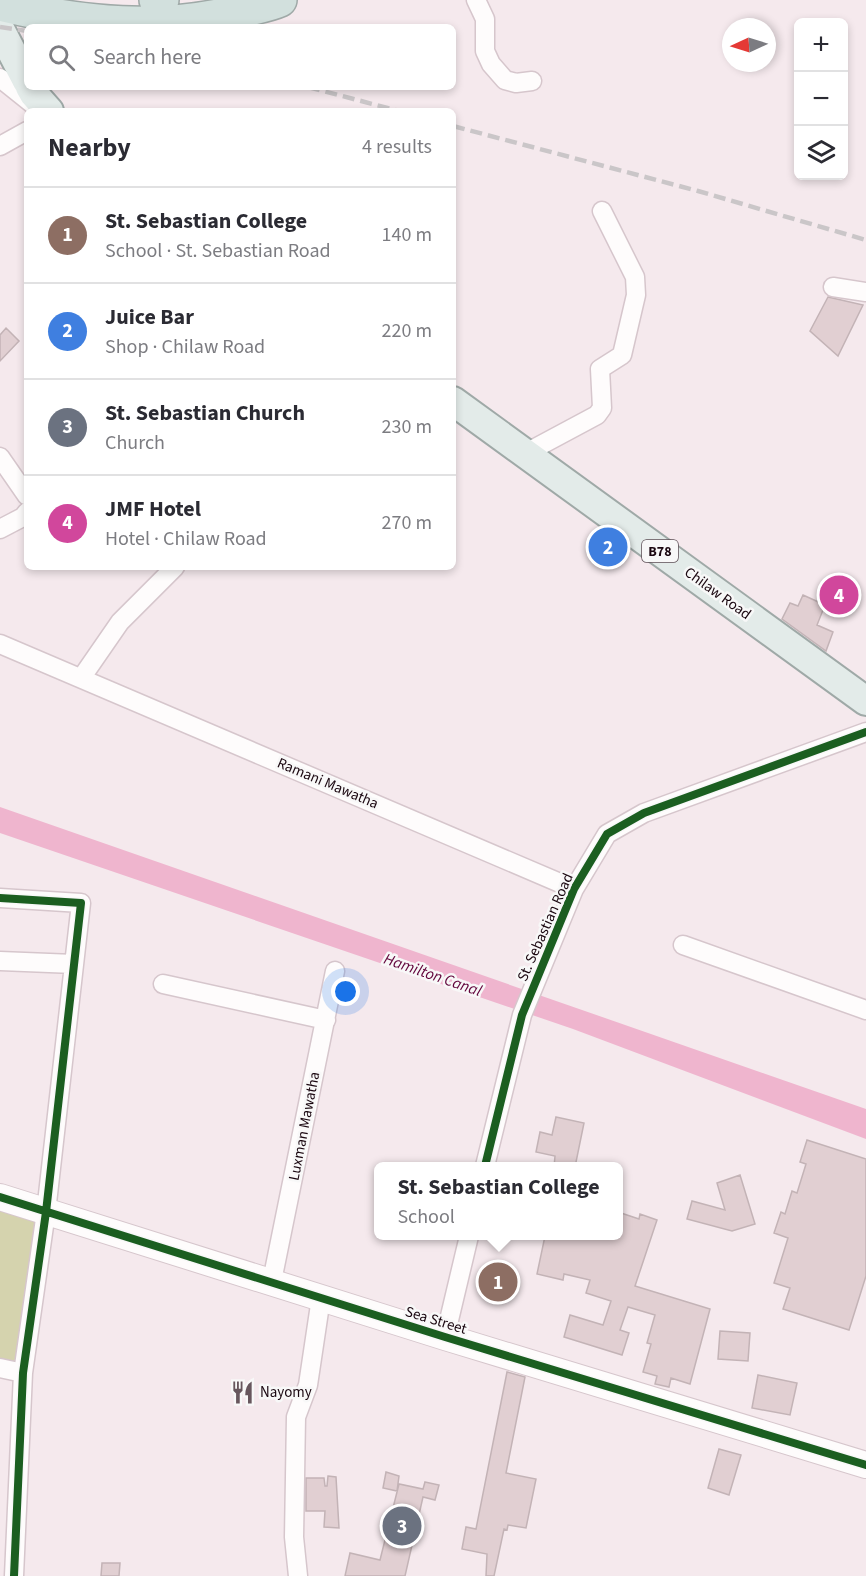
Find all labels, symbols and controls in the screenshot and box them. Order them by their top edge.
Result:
north arrow [722,18,776,72]
map controls [794,18,848,180]
button: + [794,18,848,72]
search box [24,24,456,90]
icon: search [45,41,78,74]
text: Search here [93,41,201,73]
button: − [794,72,848,126]
button: layers [794,126,848,180]
text: Nearby [48,129,131,166]
text: 4 results [362,133,432,161]
text: St. Sebastian College [105,205,307,237]
text: 1 [62,221,73,249]
text: 140 m [382,221,432,249]
text: School · St. Sebastian Road [105,237,331,265]
text: Juice Bar [105,301,194,333]
text: 2 [62,317,73,345]
text: 220 m [382,317,432,345]
text: Shop · Chilaw Road [105,333,265,361]
text: St. Sebastian Church [105,397,305,429]
text: 3 [62,413,73,441]
text: 230 m [382,413,432,441]
text: Church [105,429,165,457]
text: JMF Hotel [105,493,201,525]
text: 4 [62,509,73,537]
text: 270 m [382,509,432,537]
pin: 2 [588,524,628,570]
text: Hotel · Chilaw Road [105,525,267,553]
road number: B78 [642,540,678,562]
street label: Chilaw Road [680,562,755,625]
pin: 4 [820,572,858,618]
street label: Ramani Mawatha [274,753,382,814]
street label: St. Sebastian Road [512,870,579,985]
water label: Hamilton Canal [381,948,485,1002]
your location [331,977,360,1006]
street label: Luxman Mawatha [284,1070,325,1182]
popup [374,1162,623,1240]
text: St. Sebastian College [397,1171,600,1203]
text: School [397,1203,455,1231]
pin: 1 [478,1260,518,1304]
street label: Sea Street [402,1301,469,1340]
restaurant icon: Nayomy [229,1379,255,1405]
place label: Nayomy [260,1382,312,1403]
pin: 3 [382,1504,422,1549]

